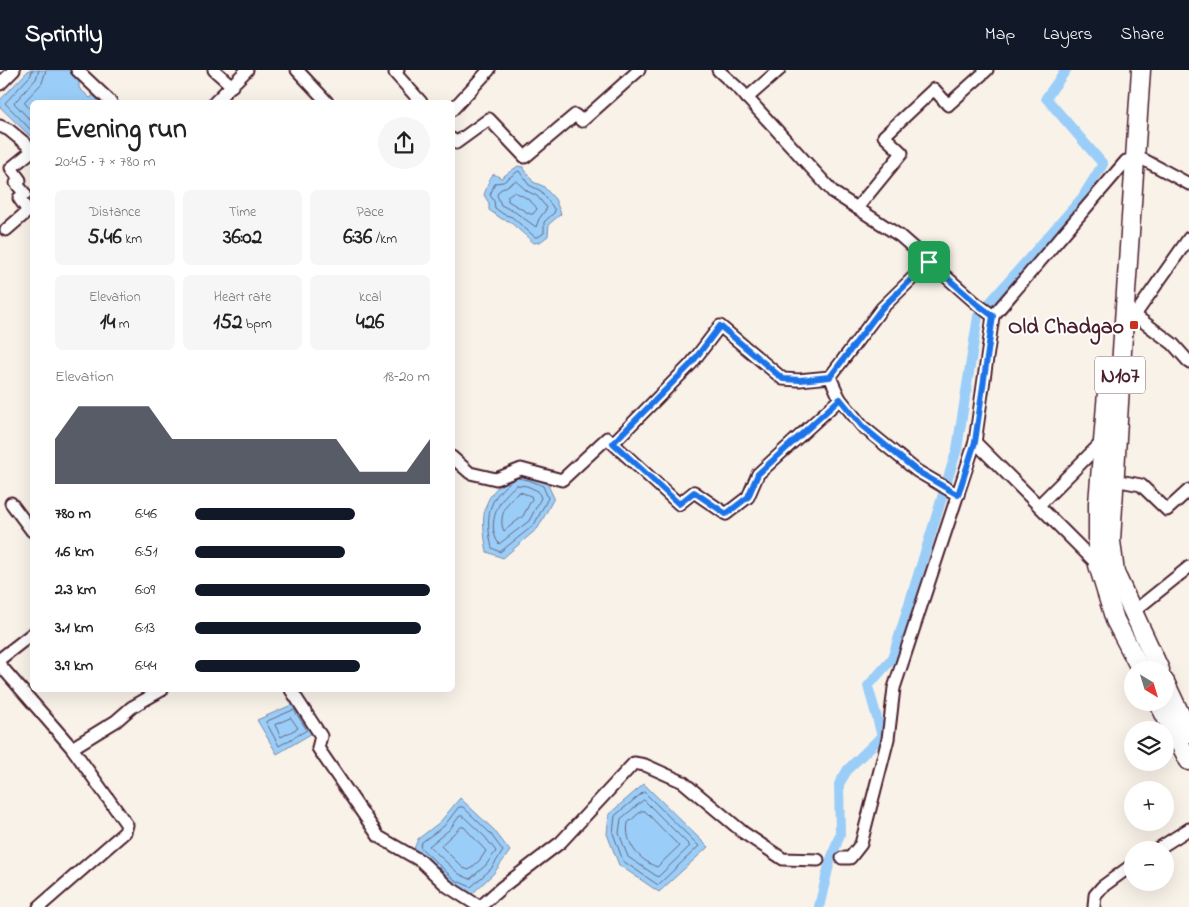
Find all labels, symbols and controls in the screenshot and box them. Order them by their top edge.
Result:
text: Sprintly [25,18,103,53]
text: Map [985,22,1015,48]
text: Layers [1043,22,1093,48]
text: Share [1121,22,1164,48]
text: Evening run [55,110,187,151]
button: share [378,117,430,169]
text: 20:45 · 7 × 780 m [55,150,156,174]
text: Distance [89,202,141,223]
text: Time [229,202,256,223]
text: Pace [356,202,384,223]
text: 5.46 [87,223,122,253]
text: 36:02 [223,223,262,253]
text: 6:36 [343,223,372,253]
text: km [122,229,142,250]
text: /km [372,229,397,250]
pin [908,241,950,283]
icon: arrive [915,248,943,276]
text: Elevation [89,287,141,308]
text: Heart rate [214,287,271,308]
text: kcal [359,287,381,308]
text: 14 [100,308,115,338]
text: 152 [213,308,242,338]
text: 426 [356,308,384,338]
place label: Old Chadgao [1008,312,1124,345]
text: m [115,314,130,335]
text: bpm [242,314,272,335]
marker: Old Chadgao [1128,319,1140,331]
road number: N107 [1095,356,1145,394]
text: Elevation [55,365,114,389]
text: 18–20 m [383,365,430,389]
text: 780 m [55,502,91,526]
text: 6:46 [135,502,157,526]
text: 1.6 km [55,540,94,564]
text: 6:51 [135,540,158,564]
text: 2.3 km [55,578,96,602]
text: 6:09 [135,578,155,602]
text: 3.1 km [55,616,93,640]
text: 6:13 [135,616,155,640]
text: 3.9 km [55,654,93,678]
text: 6:44 [135,654,157,678]
north arrow [1124,661,1174,711]
map controls [1124,661,1174,891]
button: layers [1124,721,1174,771]
button: + [1124,781,1174,831]
button: − [1124,841,1174,891]

